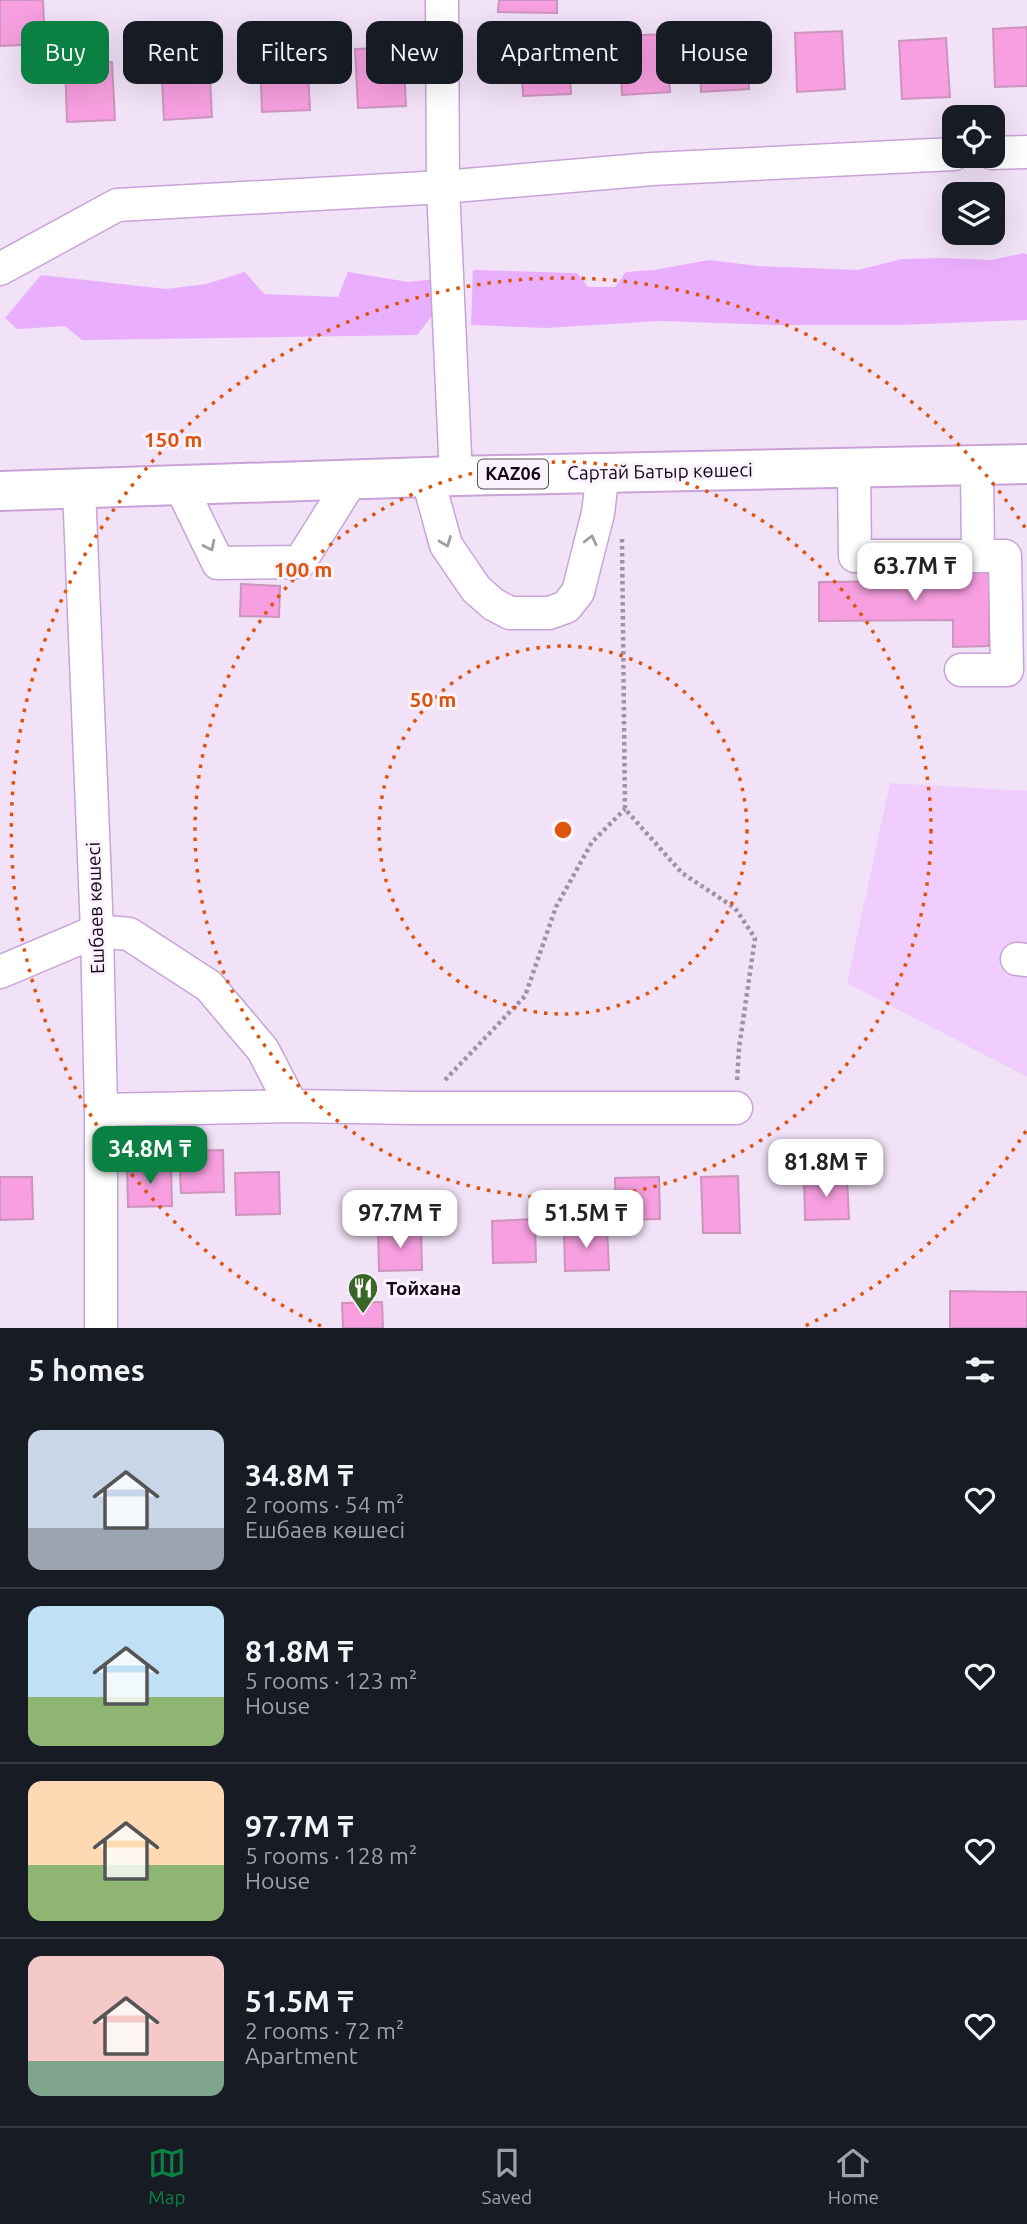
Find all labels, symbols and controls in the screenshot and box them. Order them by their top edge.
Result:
chip: Buy [21,21,109,84]
chip: Rent [123,21,223,84]
chip: Filters [237,21,352,84]
chip: New [366,21,463,84]
chip: Apartment [477,21,642,84]
chip: House [656,21,772,84]
map controls [942,105,1005,245]
button: locate [942,105,1005,168]
button: layers [942,182,1005,245]
text: 150 m [144,427,202,451]
street label: Сартай Батыр көшесі [567,458,753,484]
road number: KАZ06 [478,460,548,488]
one-way arrow [583,534,597,546]
one-way arrow [438,535,452,547]
one-way arrow [202,539,216,551]
pin: 63.7M ₸ [850,544,980,603]
text: 63.7M ₸ [873,553,957,578]
text: 100 m [274,557,332,581]
text: 50 m [410,687,456,711]
centre of rings [551,818,575,842]
street label: Ешбаев көшесі [82,842,108,974]
pin: 34.8M ₸ [85,1126,215,1186]
text: 34.8M ₸ [108,1136,192,1161]
pin: 81.8M ₸ [761,1140,891,1199]
text: 81.8M ₸ [784,1149,868,1174]
pin: 97.7M ₸ [335,1190,465,1250]
pin: 51.5M ₸ [521,1190,651,1250]
text: 97.7M ₸ [358,1200,442,1225]
text: 51.5M ₸ [544,1200,628,1225]
restaurant icon: Тойхана [346,1271,380,1315]
place label: Тойхана [386,1277,461,1299]
icon: filters [961,1351,999,1389]
text: 5 homes [28,1353,145,1387]
icon: home [84,1458,168,1542]
text: 34.8M ₸ [245,1458,354,1492]
icon: heart [961,1481,999,1519]
text: 2 rooms · 54 m² [245,1492,404,1517]
text: Ешбаев көшесі [245,1517,405,1542]
icon: home [84,1634,168,1718]
text: 81.8M ₸ [245,1634,354,1668]
icon: heart [961,1657,999,1695]
text: 5 rooms · 123 m² [245,1668,417,1693]
text: House [245,1693,310,1718]
icon: home [84,1809,168,1893]
text: 97.7M ₸ [245,1809,354,1843]
icon: heart [961,1832,999,1870]
text: 5 rooms · 128 m² [245,1843,417,1868]
text: House [245,1868,310,1893]
icon: home [84,1984,168,2068]
text: 51.5M ₸ [245,1984,354,2018]
icon: heart [961,2007,999,2045]
text: 2 rooms · 72 m² [245,2018,404,2043]
text: Apartment [245,2043,358,2068]
tab: Map [148,2144,186,2208]
tab: Saved [482,2144,532,2208]
tab: Home [828,2144,879,2208]

